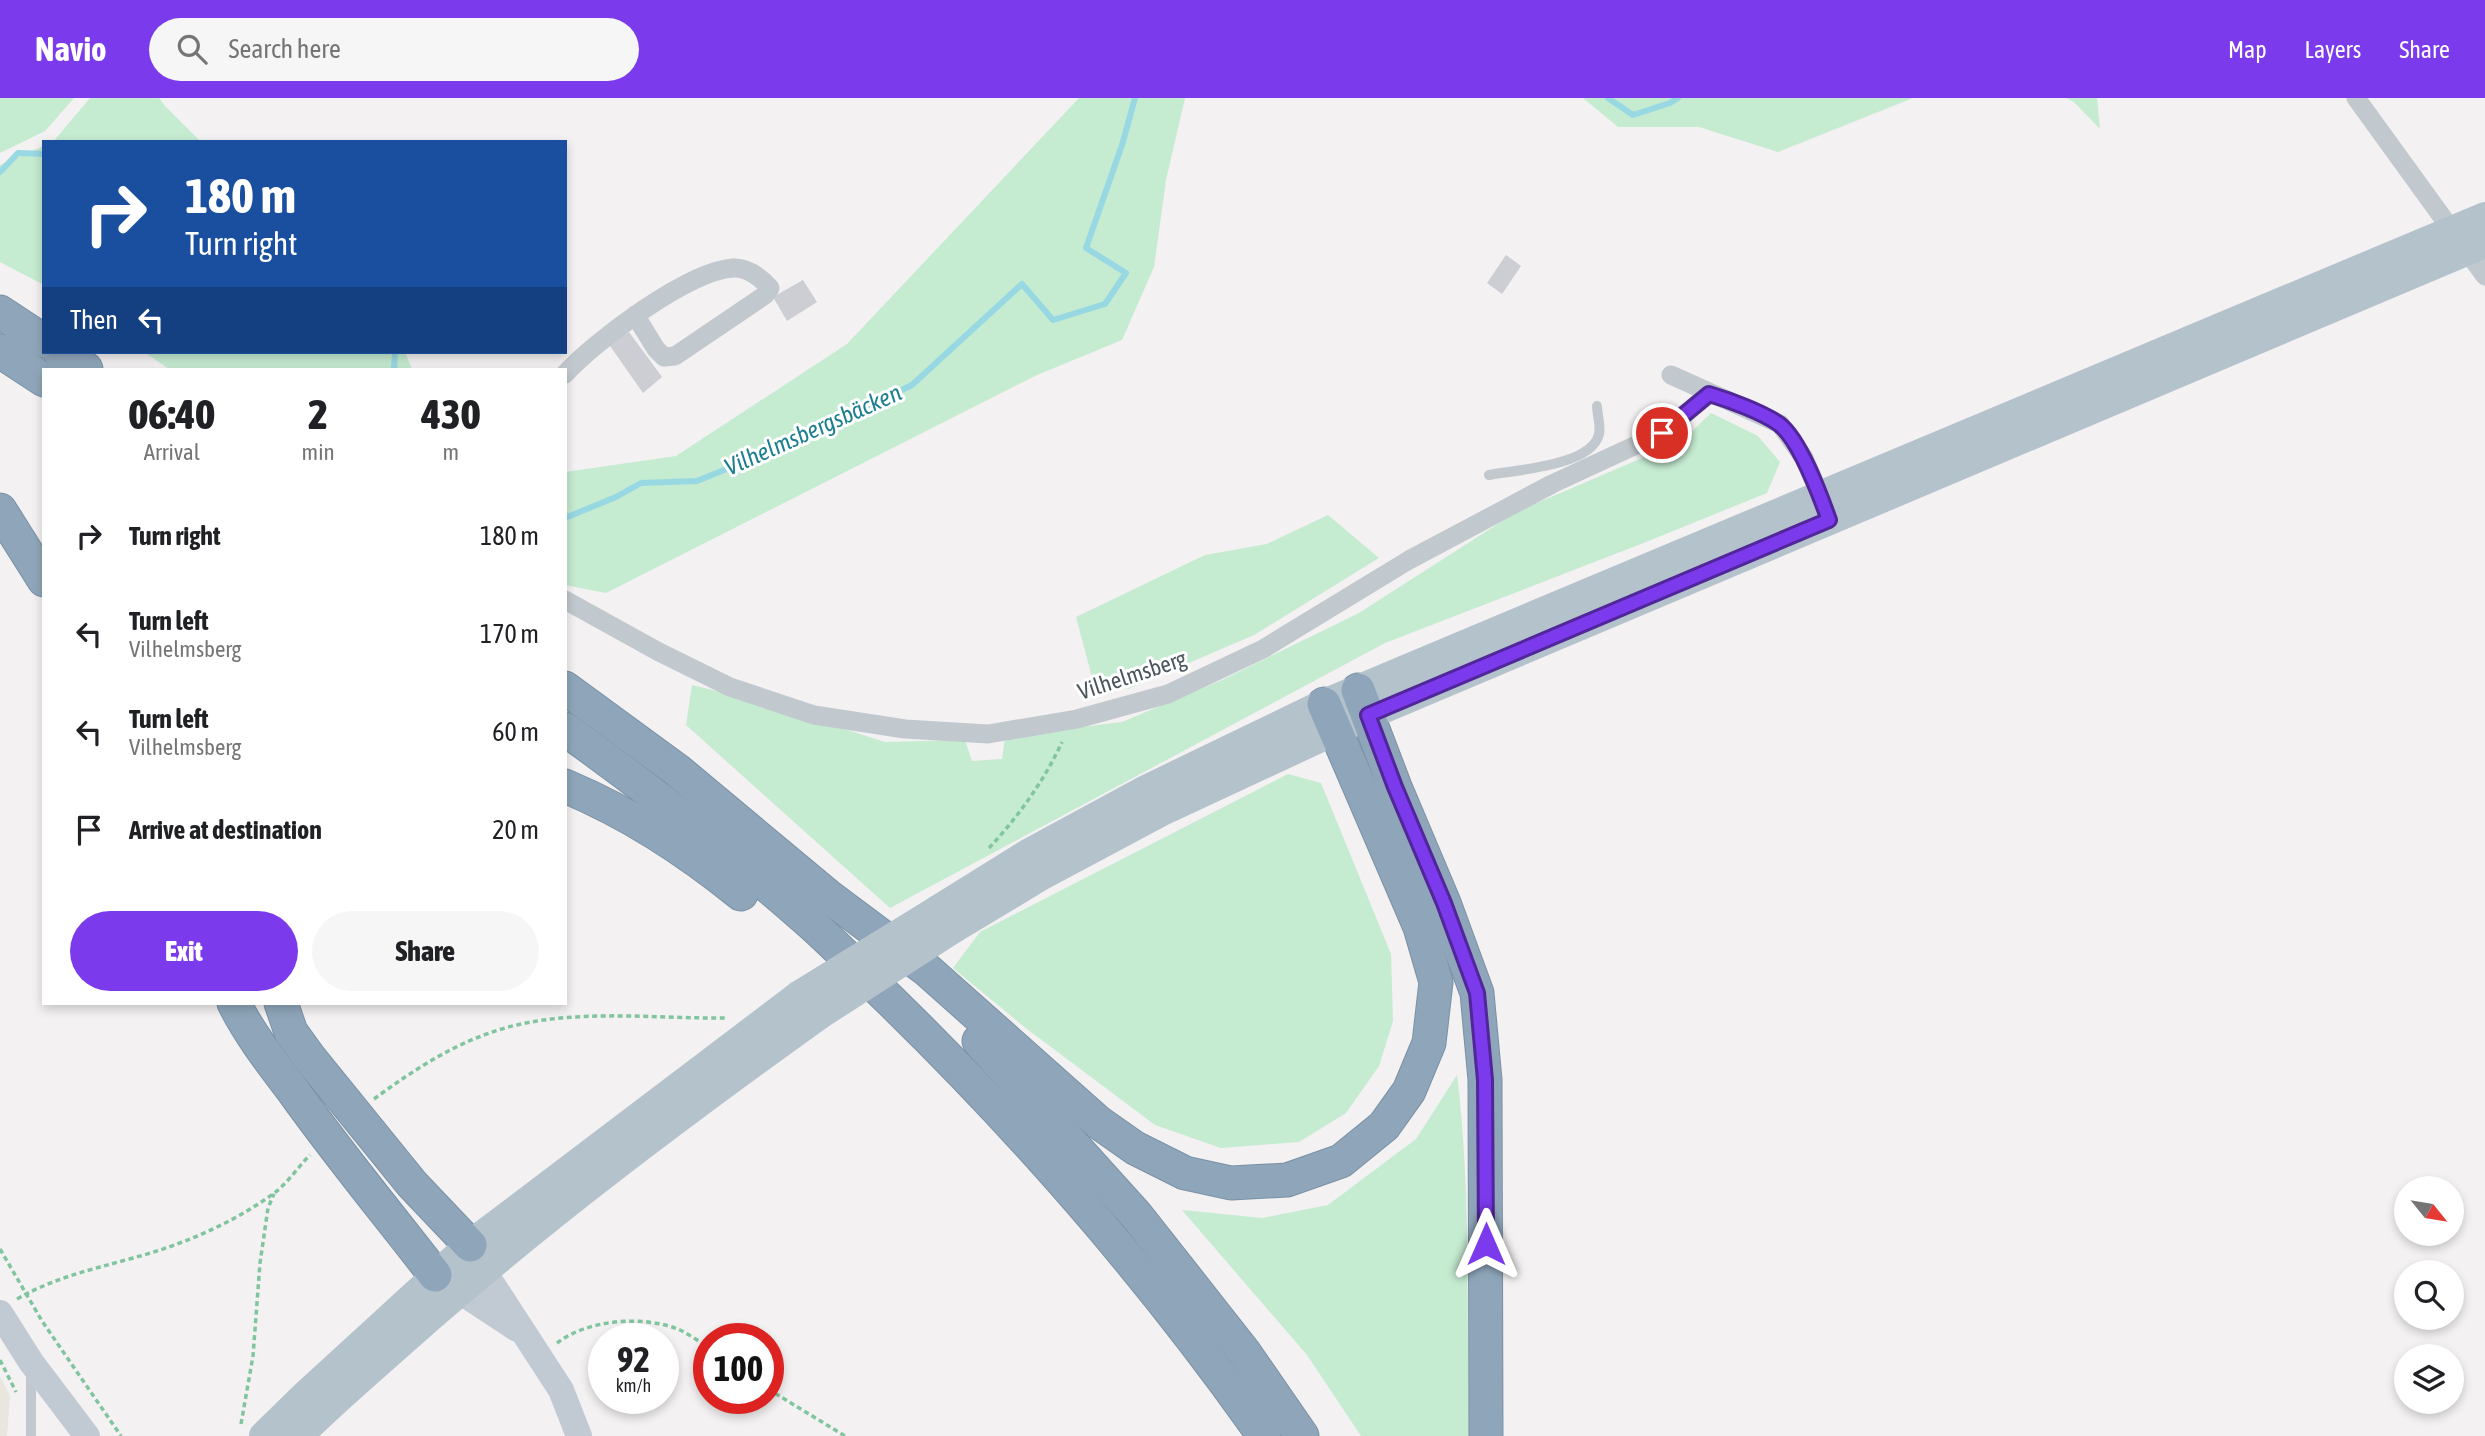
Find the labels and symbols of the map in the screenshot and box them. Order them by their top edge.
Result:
water label: Vilhelmsbergsbäcken [720,378,906,481]
pin [1632,403,1692,463]
street label: Vilhelmsberg [1075,645,1190,705]
north arrow [2394,1176,2464,1246]
position arrow [1449,1207,1523,1281]
speed limit sign: 100 [693,1323,784,1414]

